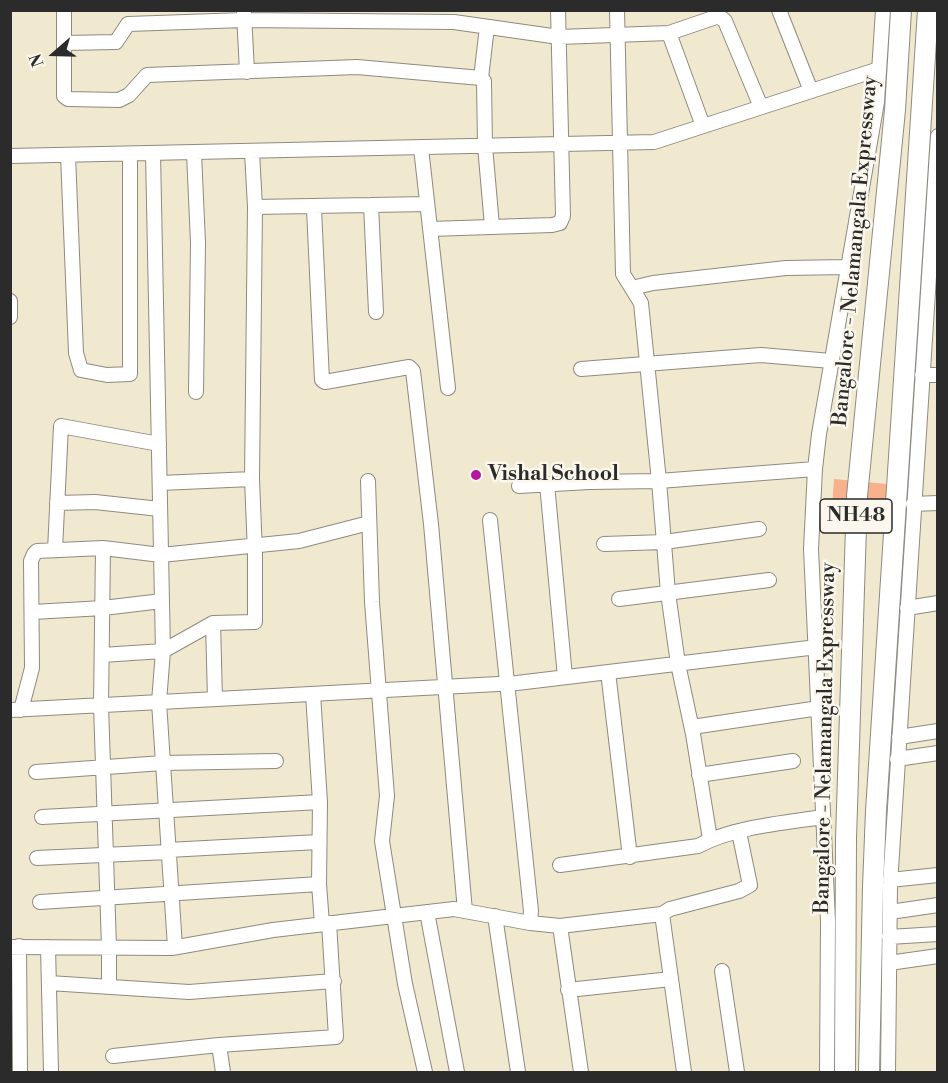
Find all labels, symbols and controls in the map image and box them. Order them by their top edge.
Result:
north arrow [24,24,84,84]
text: N [26,51,49,70]
street label: Bangalore - Nelamangala Expressway [828,75,884,427]
place label: Vishal School [488,462,619,488]
marker: Vishal School [469,468,483,482]
road number: NH48 [820,499,892,533]
street label: Bangalore - Nelamangala Expressway [810,562,842,914]

